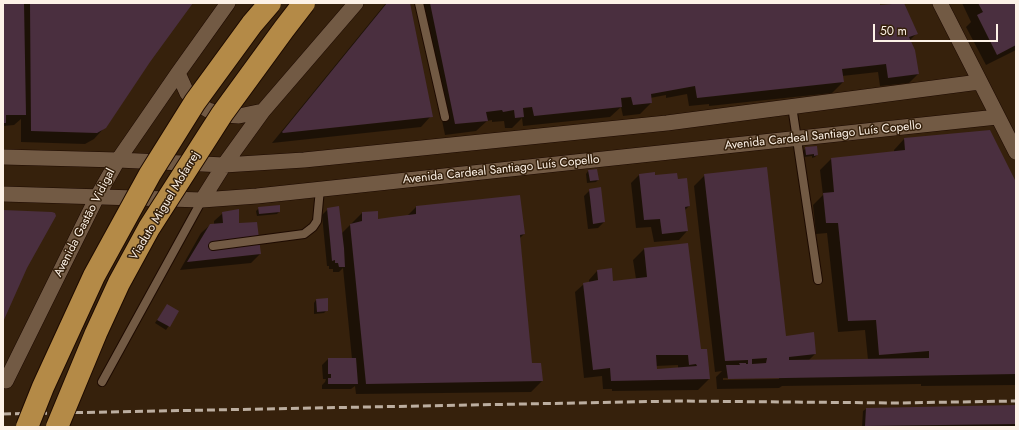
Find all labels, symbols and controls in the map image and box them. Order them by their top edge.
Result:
scale bar [875,16,1000,42]
text: 50 m [880,22,907,40]
street label: Avenida Cardeal Santiago Luís Copello [724,119,922,153]
street label: Viaduto Miguel Mofarrej [127,149,203,263]
street label: Avenida Cardeal Santiago Luís Copello [402,153,600,187]
street label: Avenida Gastão Vidigal [51,167,119,279]

